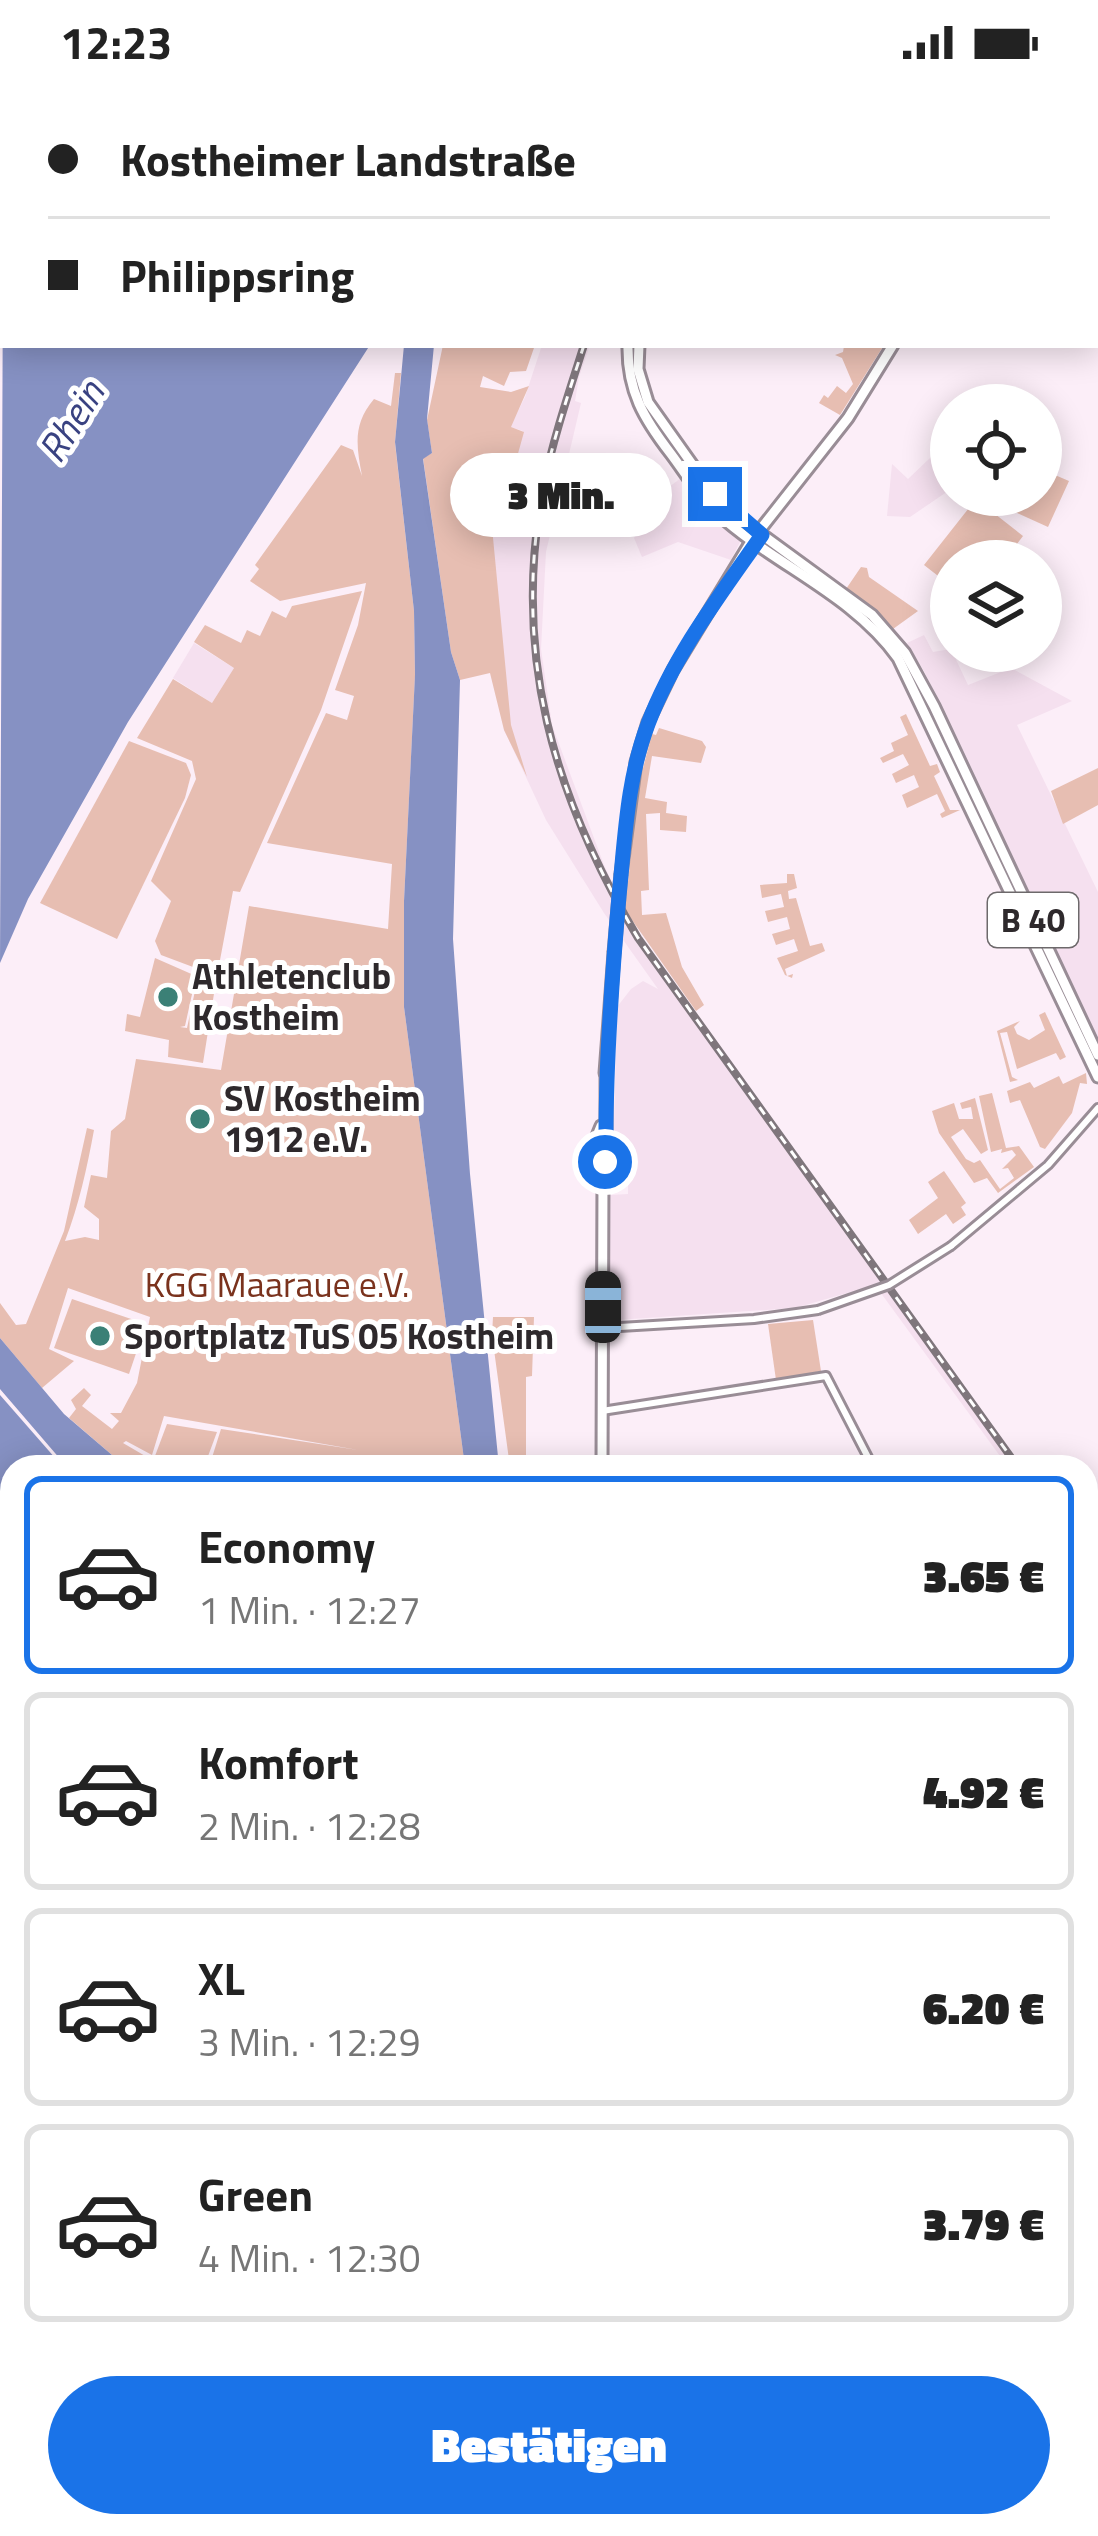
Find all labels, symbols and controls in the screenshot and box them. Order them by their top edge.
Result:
text: 12:23 [60,8,172,76]
text: Kostheimer Landstraße [120,125,576,193]
text: Philippsring [120,241,354,309]
water label: Rhein [23,367,119,473]
map controls [930,384,1062,672]
button: locate [930,384,1062,516]
callout: 3 Min. [451,452,673,536]
text: 3 Min. [507,465,615,524]
route end [688,467,742,521]
button: layers [930,540,1062,672]
road number: B 40 [988,893,1078,947]
place label: Athletenclub Kostheim [192,948,391,1044]
marker: Athletenclub Kostheim [155,984,181,1010]
place label: SV Kostheim 1912 e.V. [224,1070,421,1166]
marker: SV Kostheim 1912 e.V. [187,1106,213,1132]
route start [578,1135,632,1189]
park label: KGG Maaraue e.V. [144,1256,410,1311]
car [585,1271,621,1343]
place label: Sportplatz TuS 05 Kostheim [124,1308,554,1363]
marker: Sportplatz TuS 05 Kostheim [87,1323,113,1349]
text: Economy [198,1512,375,1580]
icon: car [54,1521,162,1629]
text: 3.65 € [923,1541,1044,1609]
text: 1 Min. · 12:27 [198,1580,421,1639]
text: Komfort [198,1728,359,1796]
icon: car [54,1737,162,1845]
text: 4.92 € [923,1757,1044,1825]
text: 2 Min. · 12:28 [198,1796,421,1855]
text: XL [198,1944,245,2012]
icon: car [54,1953,162,2061]
text: 6.20 € [923,1973,1044,2041]
text: 3 Min. · 12:29 [198,2012,421,2071]
text: Green [198,2160,313,2228]
icon: car [54,2169,162,2277]
text: 3.79 € [923,2189,1044,2257]
text: 4 Min. · 12:30 [198,2228,421,2287]
button: Bestätigen [48,2376,1050,2514]

